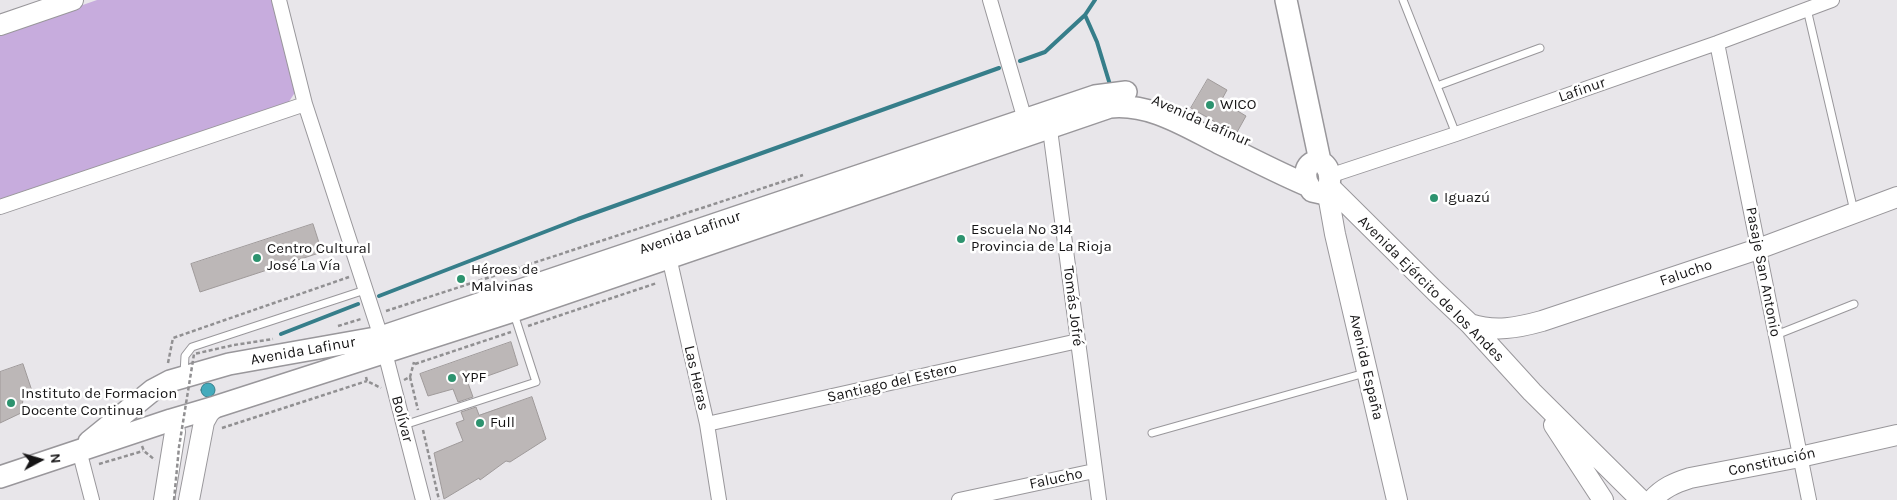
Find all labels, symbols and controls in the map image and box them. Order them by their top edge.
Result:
street label: Lafinur [1556,74,1608,106]
street label: Avenida Lafinur [1149,91,1253,151]
place label: WICO [1220,96,1256,114]
marker: WICO [1204,99,1216,111]
place label: Iguazú [1444,189,1490,207]
marker: Iguazú [1428,192,1440,204]
street label: Pasaje San Antonio [1742,206,1784,338]
street label: Avenida Lafinur [637,207,743,259]
street label: Avenida Ejército de los Andes [1354,212,1508,366]
place label: Escuela Nº 314 Provincia de La Rioja [971,221,1112,256]
marker: Escuela Nº 314 Provincia de La Rioja [955,233,967,245]
place label: Centro Cultural José La Vía [267,240,371,275]
marker: Centro Cultural José La Vía [251,252,263,264]
street label: Falucho [1658,256,1714,290]
place label: Héroes de Malvinas [471,261,538,296]
street label: Tomás Jofré [1059,265,1087,347]
marker: Héroes de Malvinas [455,273,467,285]
street label: Avenida España [1345,312,1387,422]
street label: Avenida Lafinur [249,333,357,369]
street label: Las Heras [680,344,712,412]
street label: Santiago del Estero [825,359,959,407]
place label: YPF [462,369,486,387]
marker: YPF [446,372,458,384]
place label: Instituto de Formacion Docente Continua [21,385,177,420]
street label: Bolívar [387,394,417,444]
marker: Instituto de Formacion Docente Continua [5,397,17,409]
place label: Full [490,414,515,432]
marker: Full [474,417,486,429]
north arrow [15,435,65,485]
street label: Constitución [1727,444,1817,480]
text: N [46,452,64,464]
street label: Falucho [1028,465,1084,493]

